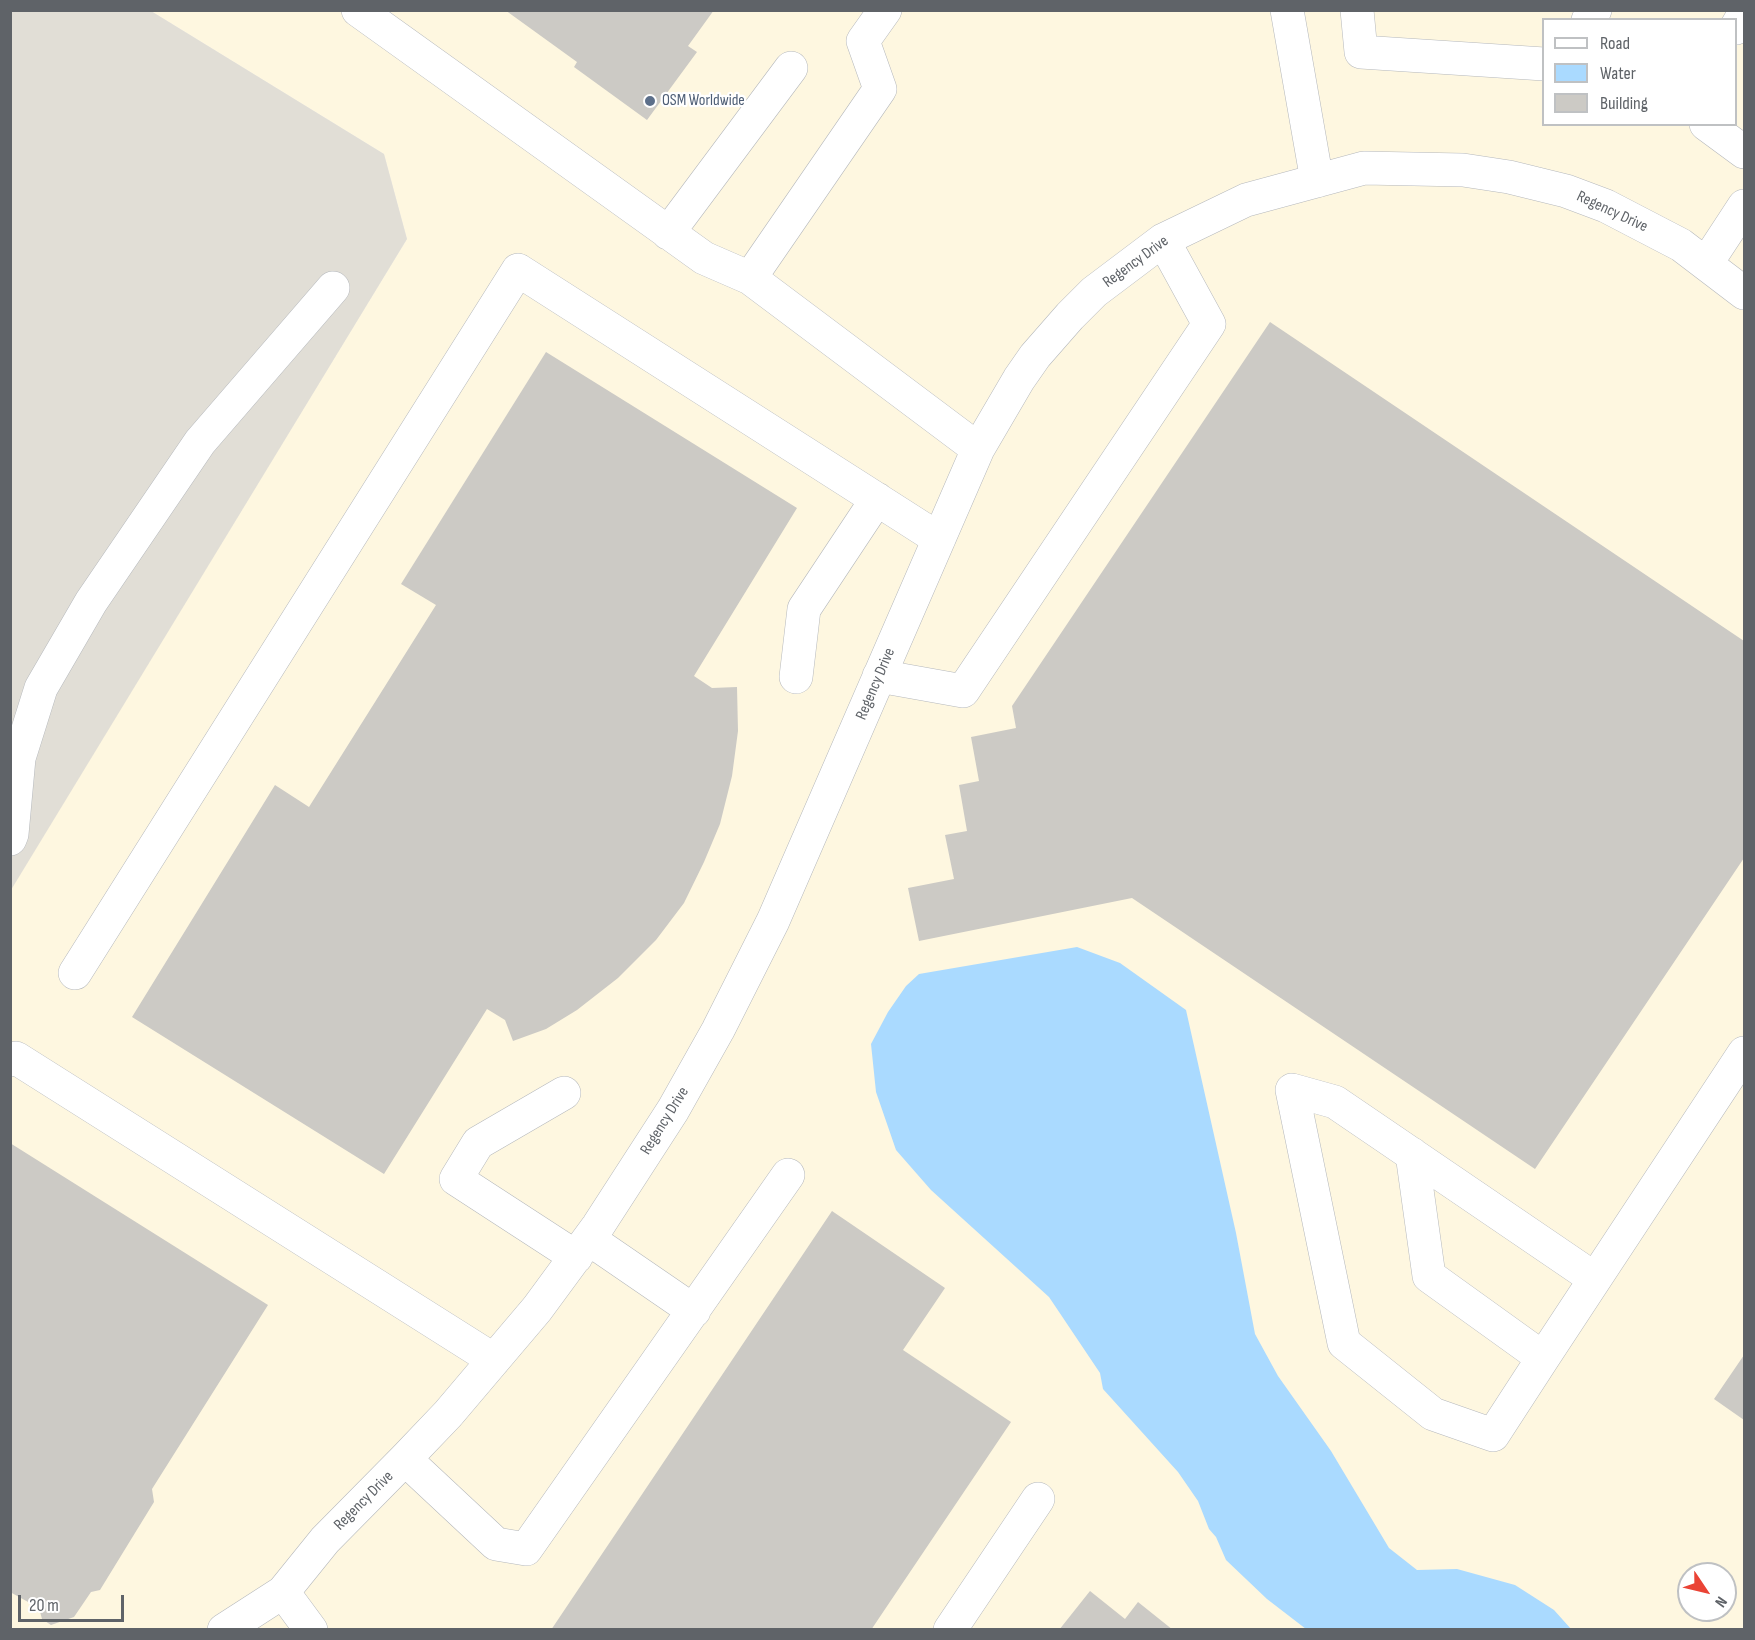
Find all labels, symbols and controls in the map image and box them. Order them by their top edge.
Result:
legend [1542,18,1737,126]
text: Road [1600,33,1630,54]
text: Water [1600,63,1636,84]
place label: OSM Worldwide [662,91,745,111]
text: Building [1600,93,1648,114]
marker: OSM Worldwide [643,94,657,108]
street label: Regency Drive [1573,187,1651,237]
street label: Regency Drive [1100,232,1172,292]
street label: Regency Drive [852,645,900,723]
street label: Regency Drive [637,1084,693,1158]
street label: Regency Drive [330,1467,398,1535]
north arrow [1677,1562,1737,1622]
scale bar [21,1583,128,1621]
text: N [1710,1593,1731,1610]
text: 20 m [29,1595,59,1616]

